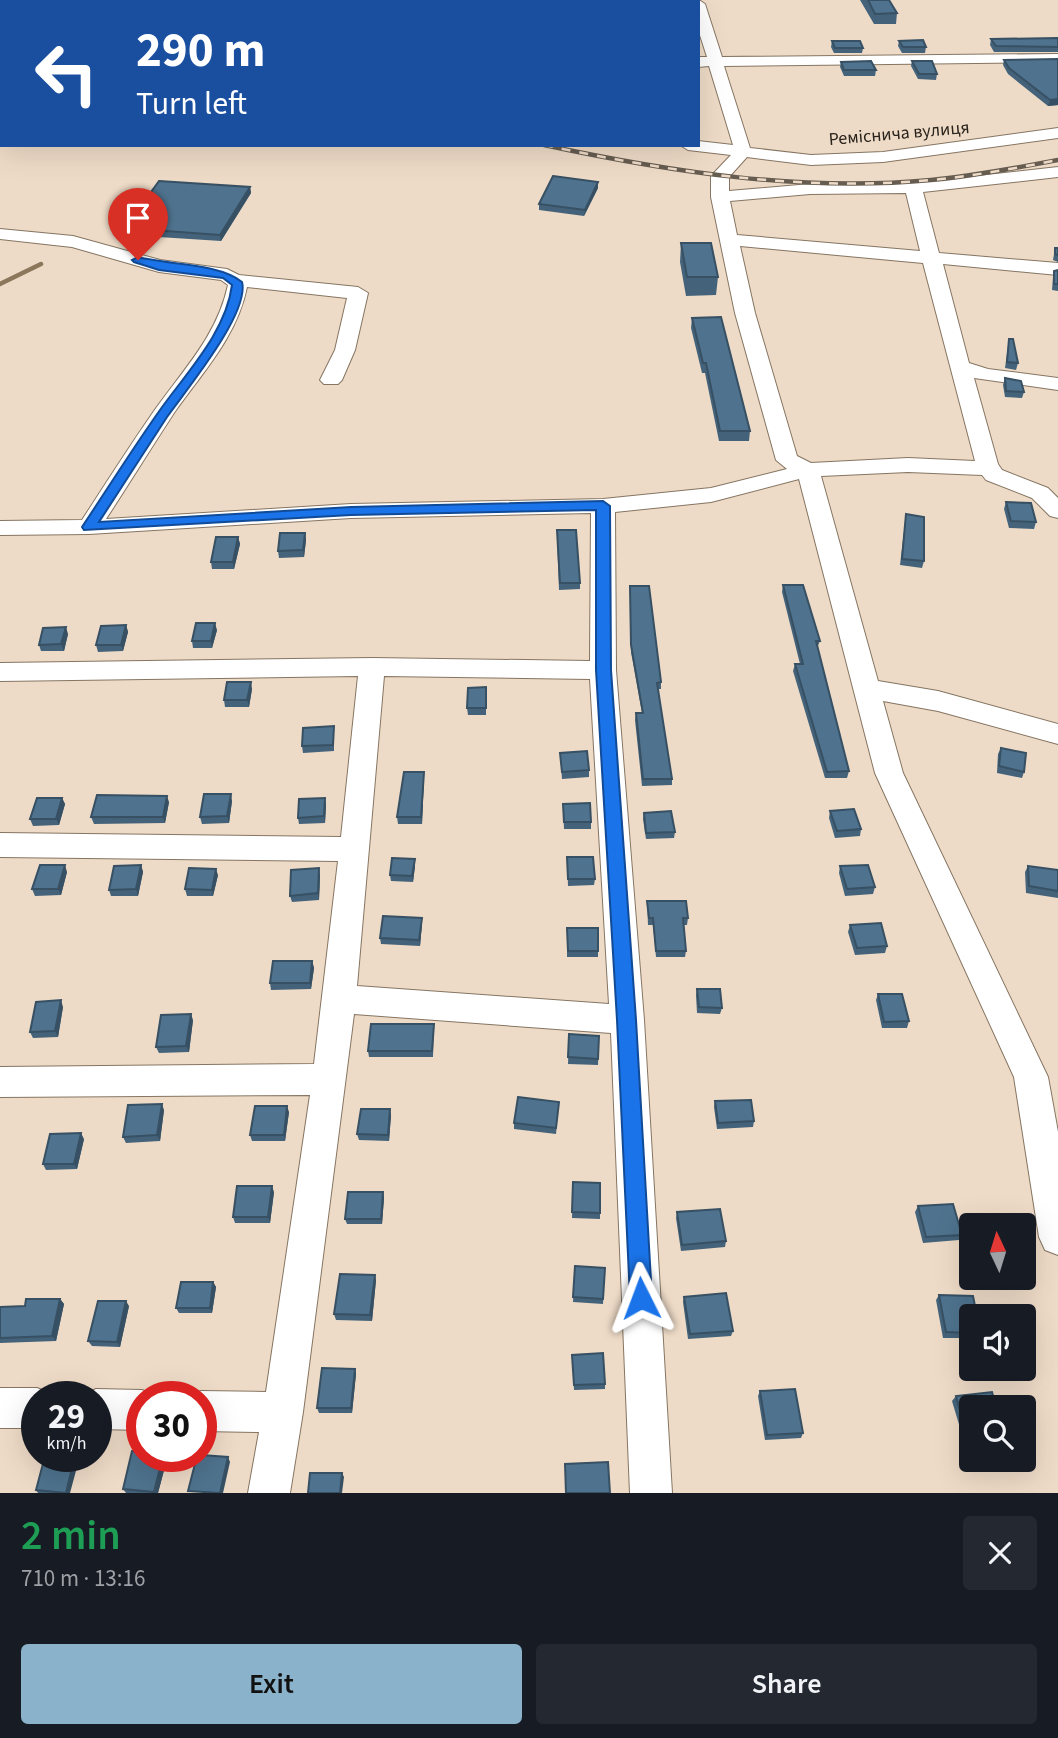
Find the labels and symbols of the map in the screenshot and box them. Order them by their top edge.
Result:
street label: Реміснича вулиця [828,115,971,152]
pin [108,188,168,260]
north arrow [959,1213,1036,1290]
position arrow [604,1261,678,1335]
speed limit sign: 30 [126,1381,217,1472]

